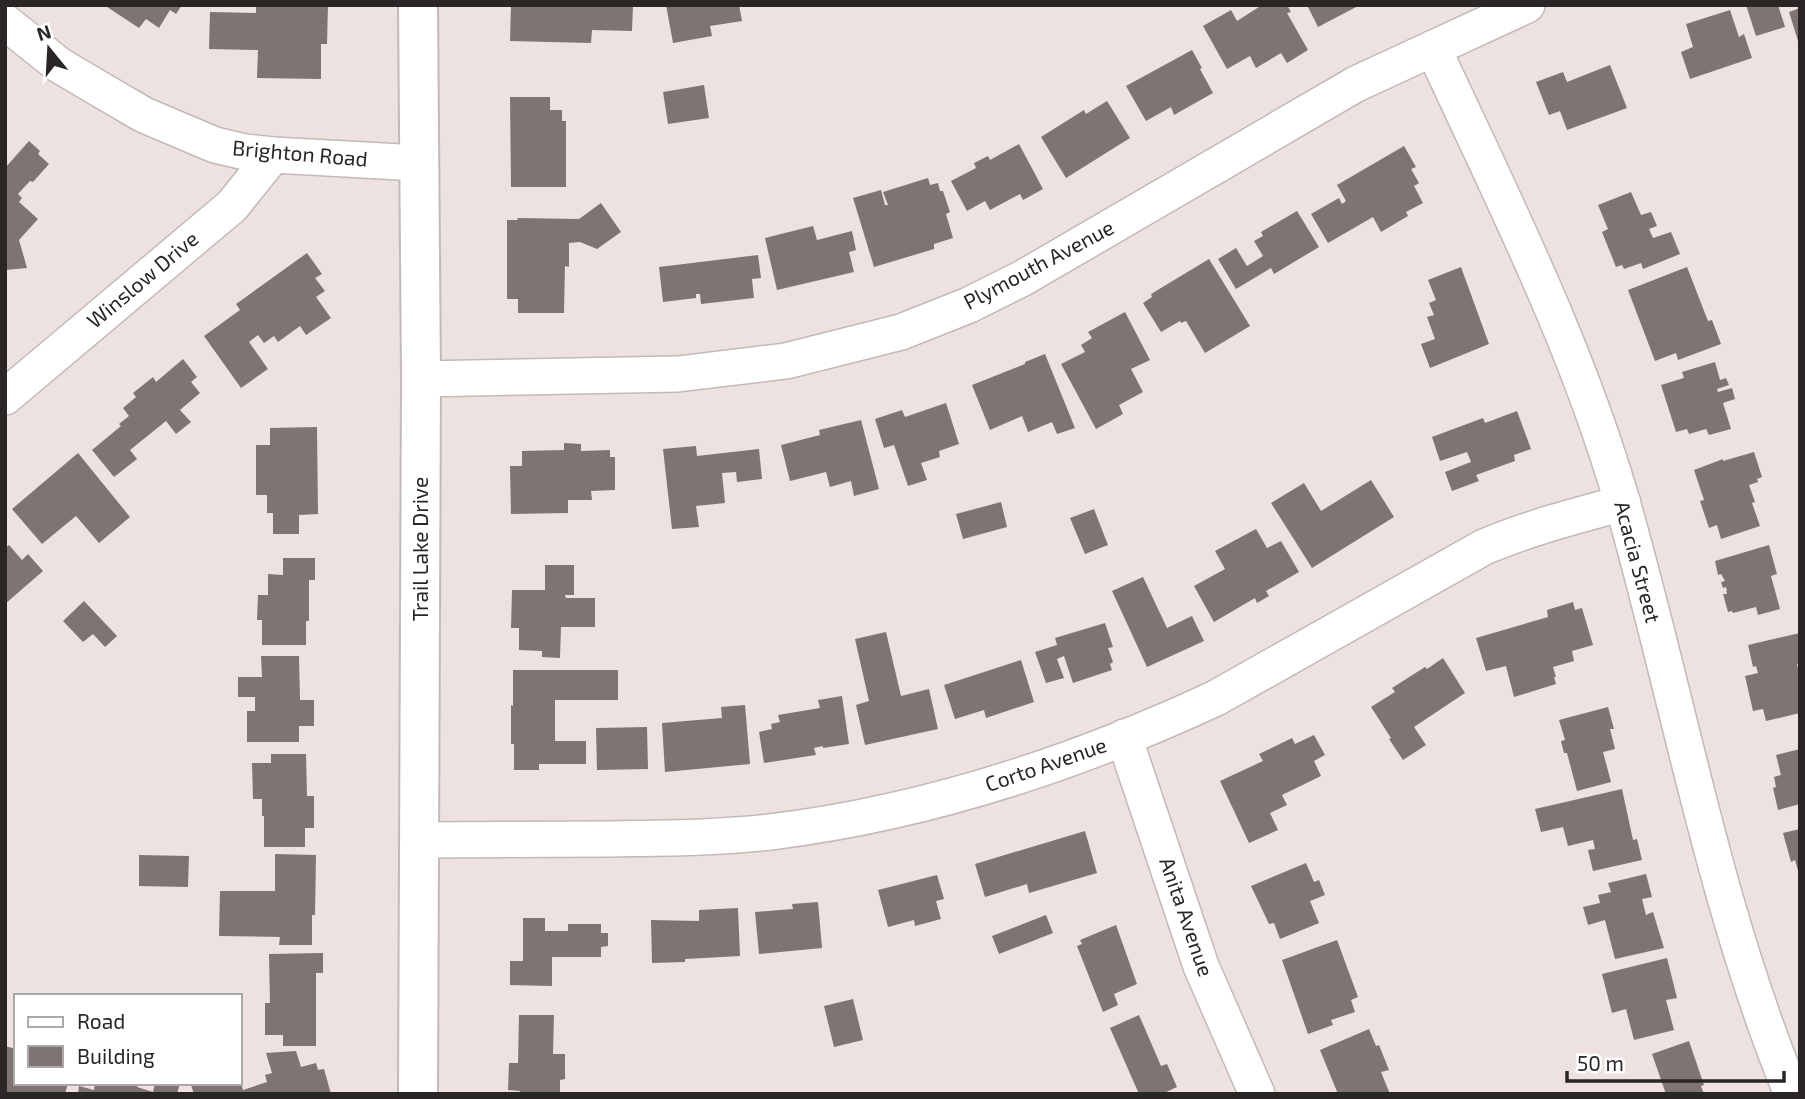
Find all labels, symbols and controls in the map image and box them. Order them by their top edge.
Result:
north arrow [14,14,84,84]
text: N [34,19,54,45]
street label: Brighton Road [231,134,369,171]
street label: Plymouth Avenue [959,214,1118,314]
street label: Winslow Drive [81,225,203,333]
street label: Trail Lake Drive [407,477,432,621]
street label: Acacia Street [1610,498,1667,625]
street label: Corto Avenue [981,731,1110,796]
street label: Anita Avenue [1155,854,1220,979]
legend [14,994,242,1085]
text: Road [77,1008,125,1033]
scale bar [1567,1040,1784,1084]
text: Building [77,1043,155,1068]
text: 50 m [1577,1050,1624,1075]

